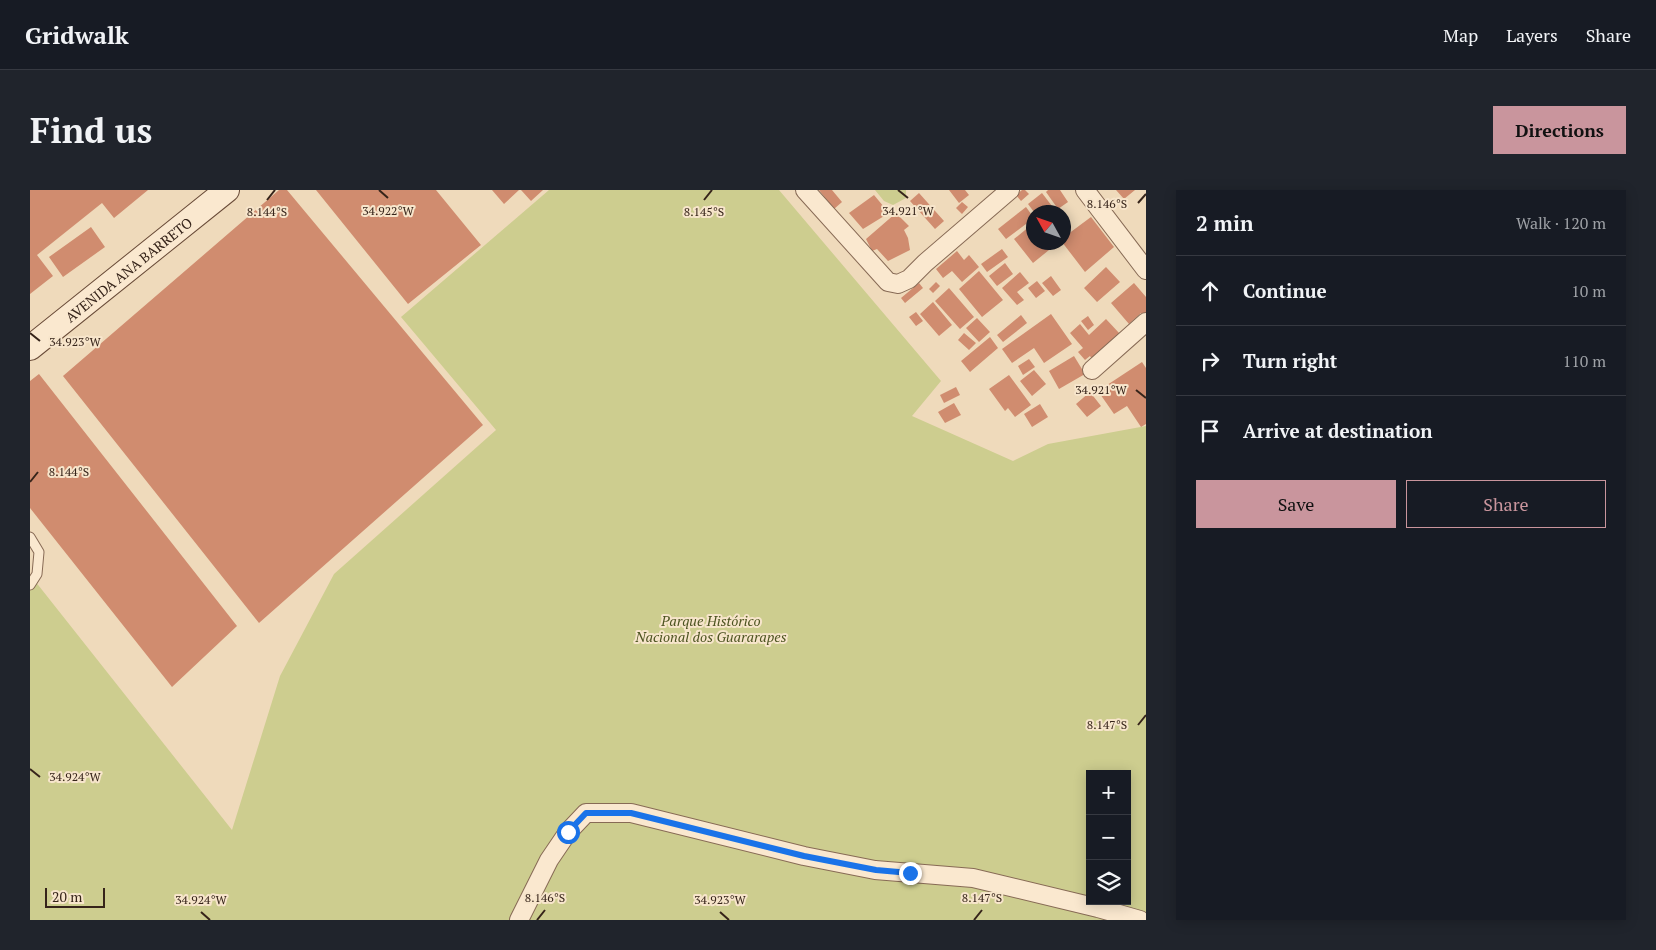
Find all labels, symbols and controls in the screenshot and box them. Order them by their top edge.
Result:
text: Gridwalk [25,19,129,51]
text: Map [1443,23,1478,47]
text: Layers [1506,23,1558,47]
text: Share [1586,23,1631,47]
button: Directions [1493,106,1626,154]
text: Find us [30,107,152,153]
text: 8.146°S [1087,196,1127,211]
text: 34.922°W [362,203,415,218]
text: 34.921°W [882,203,935,218]
text: 8.144°S [247,204,287,219]
text: 8.145°S [684,204,724,219]
north arrow [1026,205,1071,250]
text: 2 min [1196,209,1253,237]
street label: AVENIDA ANA BARRETO [61,212,196,326]
text: Walk · 120 m [1516,212,1606,234]
icon: ahead [1196,277,1224,305]
text: Continue [1243,278,1327,303]
text: 10 m [1571,280,1606,302]
text: 34.923°W [49,334,102,349]
icon: right [1196,347,1224,375]
text: Turn right [1243,348,1337,373]
text: 110 m [1563,350,1606,372]
text: 34.921°W [1075,382,1128,397]
icon: arrive [1196,417,1224,445]
text: Arrive at destination [1243,418,1432,443]
text: 8.144°S [49,464,89,479]
button: Save [1196,480,1396,528]
button: Share [1406,480,1606,528]
park label: Parque Histórico Nacional dos Guararapes [634,611,787,646]
text: 8.147°S [1087,717,1127,732]
text: 34.924°W [49,769,102,784]
map controls [1086,770,1131,905]
button: + [1086,770,1131,815]
button: − [1086,815,1131,860]
route start [557,821,580,844]
button: layers [1086,860,1131,905]
route end [899,862,922,885]
scale bar [45,885,105,908]
text: 20 m [52,887,82,906]
text: 8.146°S [525,890,565,905]
text: 8.147°S [962,890,1002,905]
text: 34.924°W [175,892,228,907]
text: 34.923°W [694,892,747,907]

